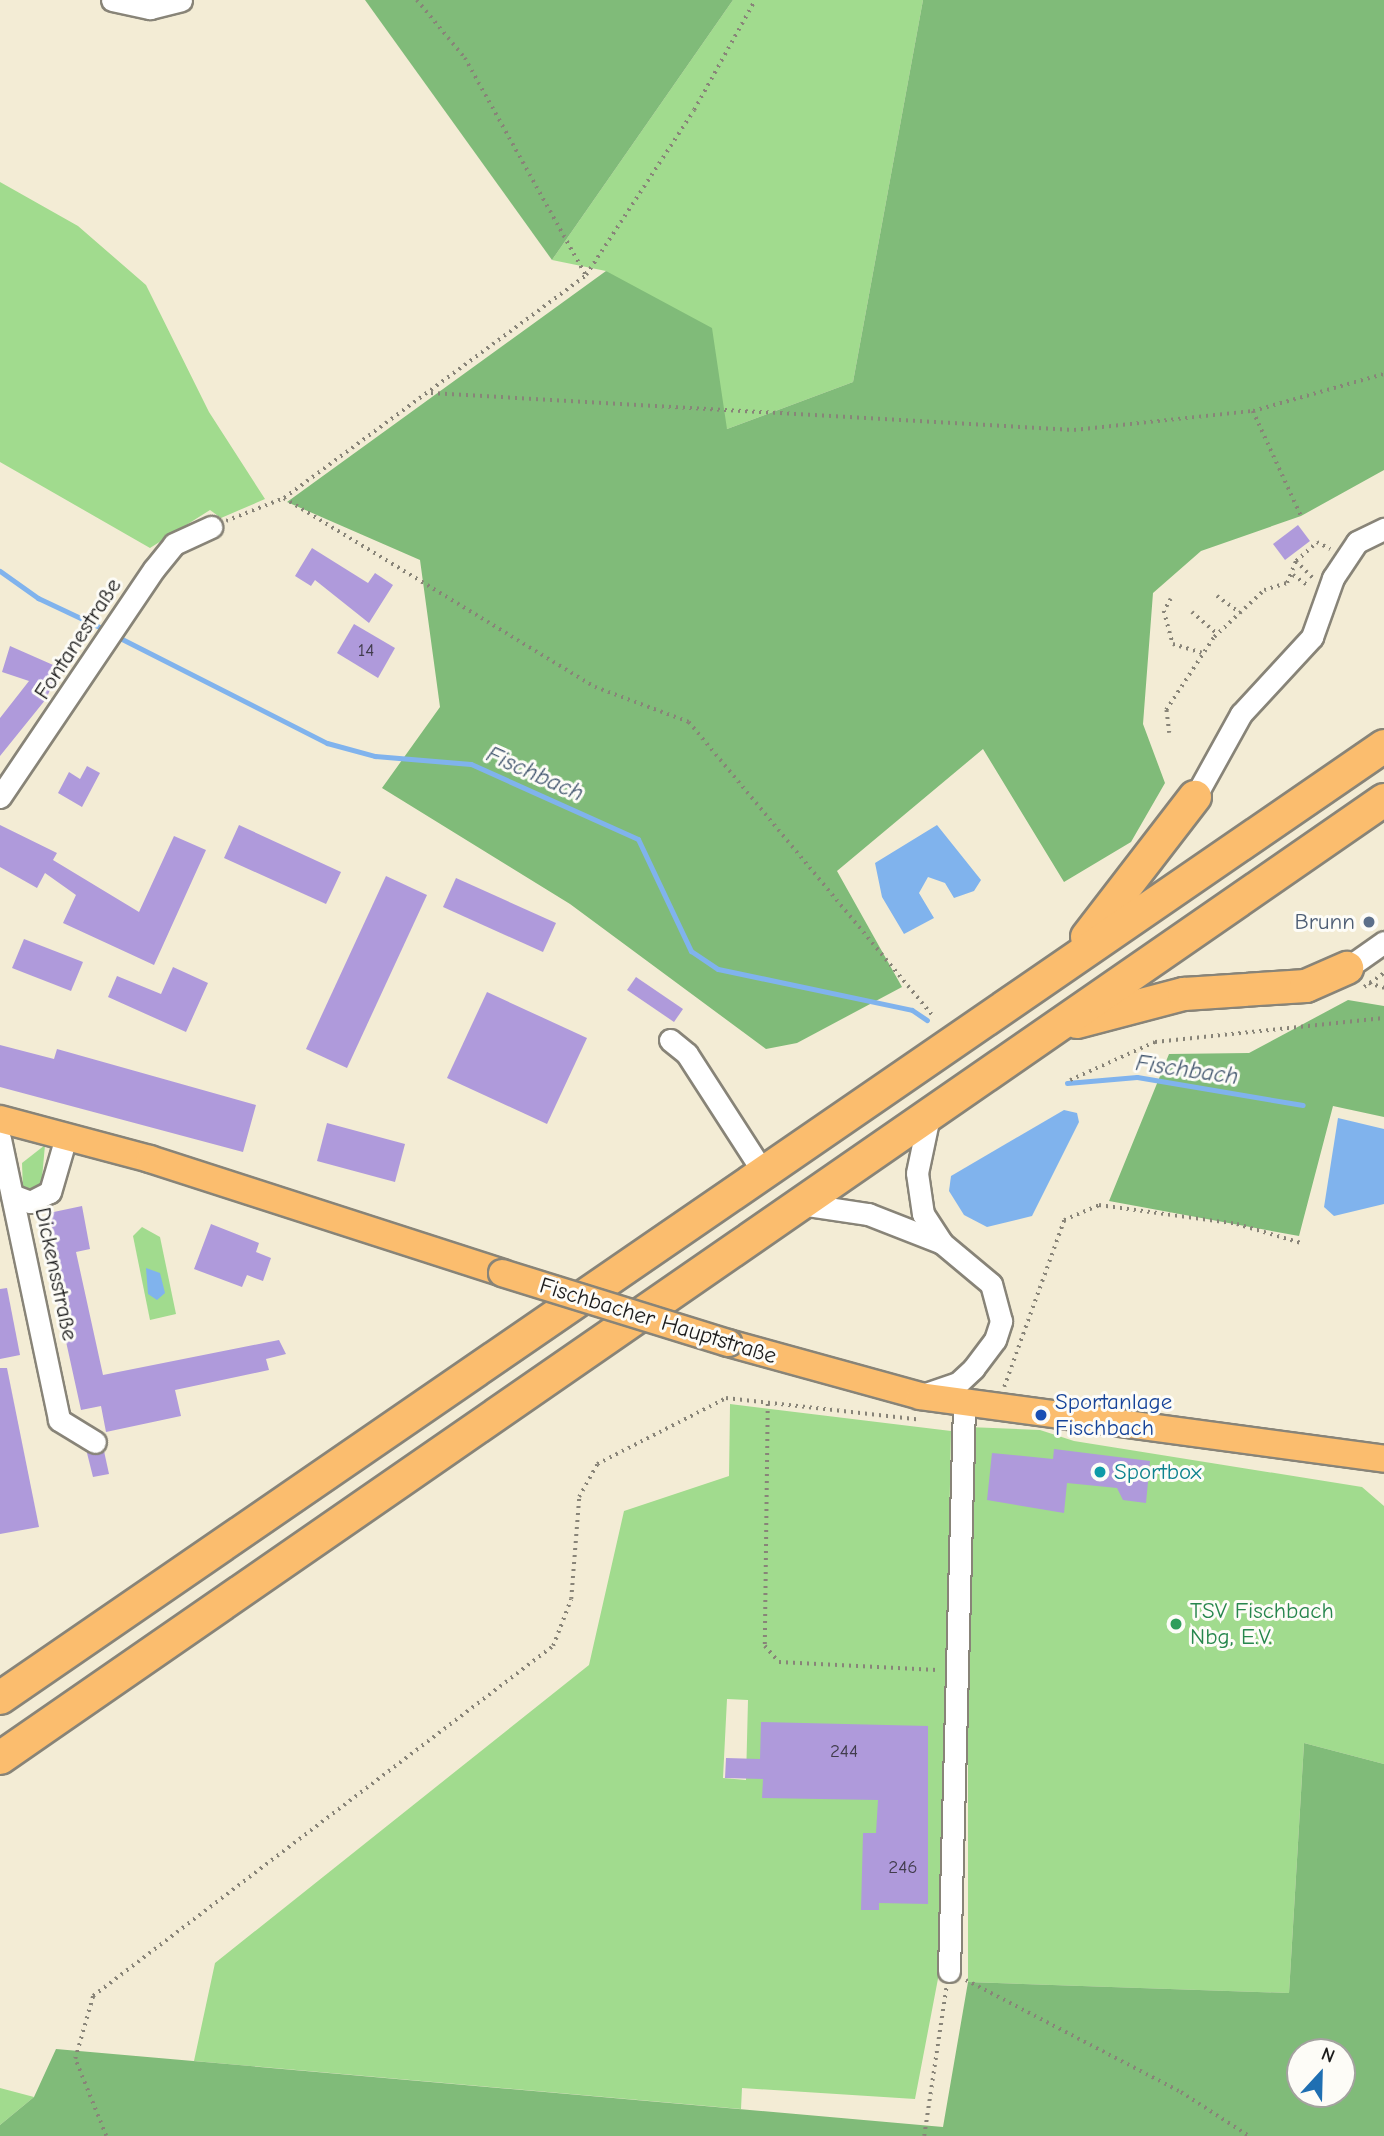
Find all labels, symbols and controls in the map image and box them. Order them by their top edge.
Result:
street label: Fontanestraße [29,573,127,705]
house number: 14 [358,640,374,662]
water label: Fischbach [482,740,588,808]
place label: Brunn [1294,908,1355,936]
marker: Brunn [1361,914,1377,930]
water label: Fischbach [1134,1049,1240,1091]
street label: Dickensstraße [28,1205,84,1343]
street label: Fischbacher Hauptstraße [536,1272,780,1370]
place label: Sportanlage Fischbach [1055,1388,1172,1442]
marker: Sportanlage Fischbach [1033,1407,1049,1423]
place label: Sportbox [1114,1458,1202,1486]
marker: Sportbox [1092,1464,1108,1480]
place label: TSV Fischbach Nbg, E.V. [1190,1597,1334,1651]
marker: TSV Fischbach Nbg, E.V. [1168,1616,1184,1632]
house number: 244 [830,1741,858,1763]
house number: 246 [888,1857,918,1879]
north arrow [1286,2038,1356,2108]
text: N [1318,2043,1338,2068]

